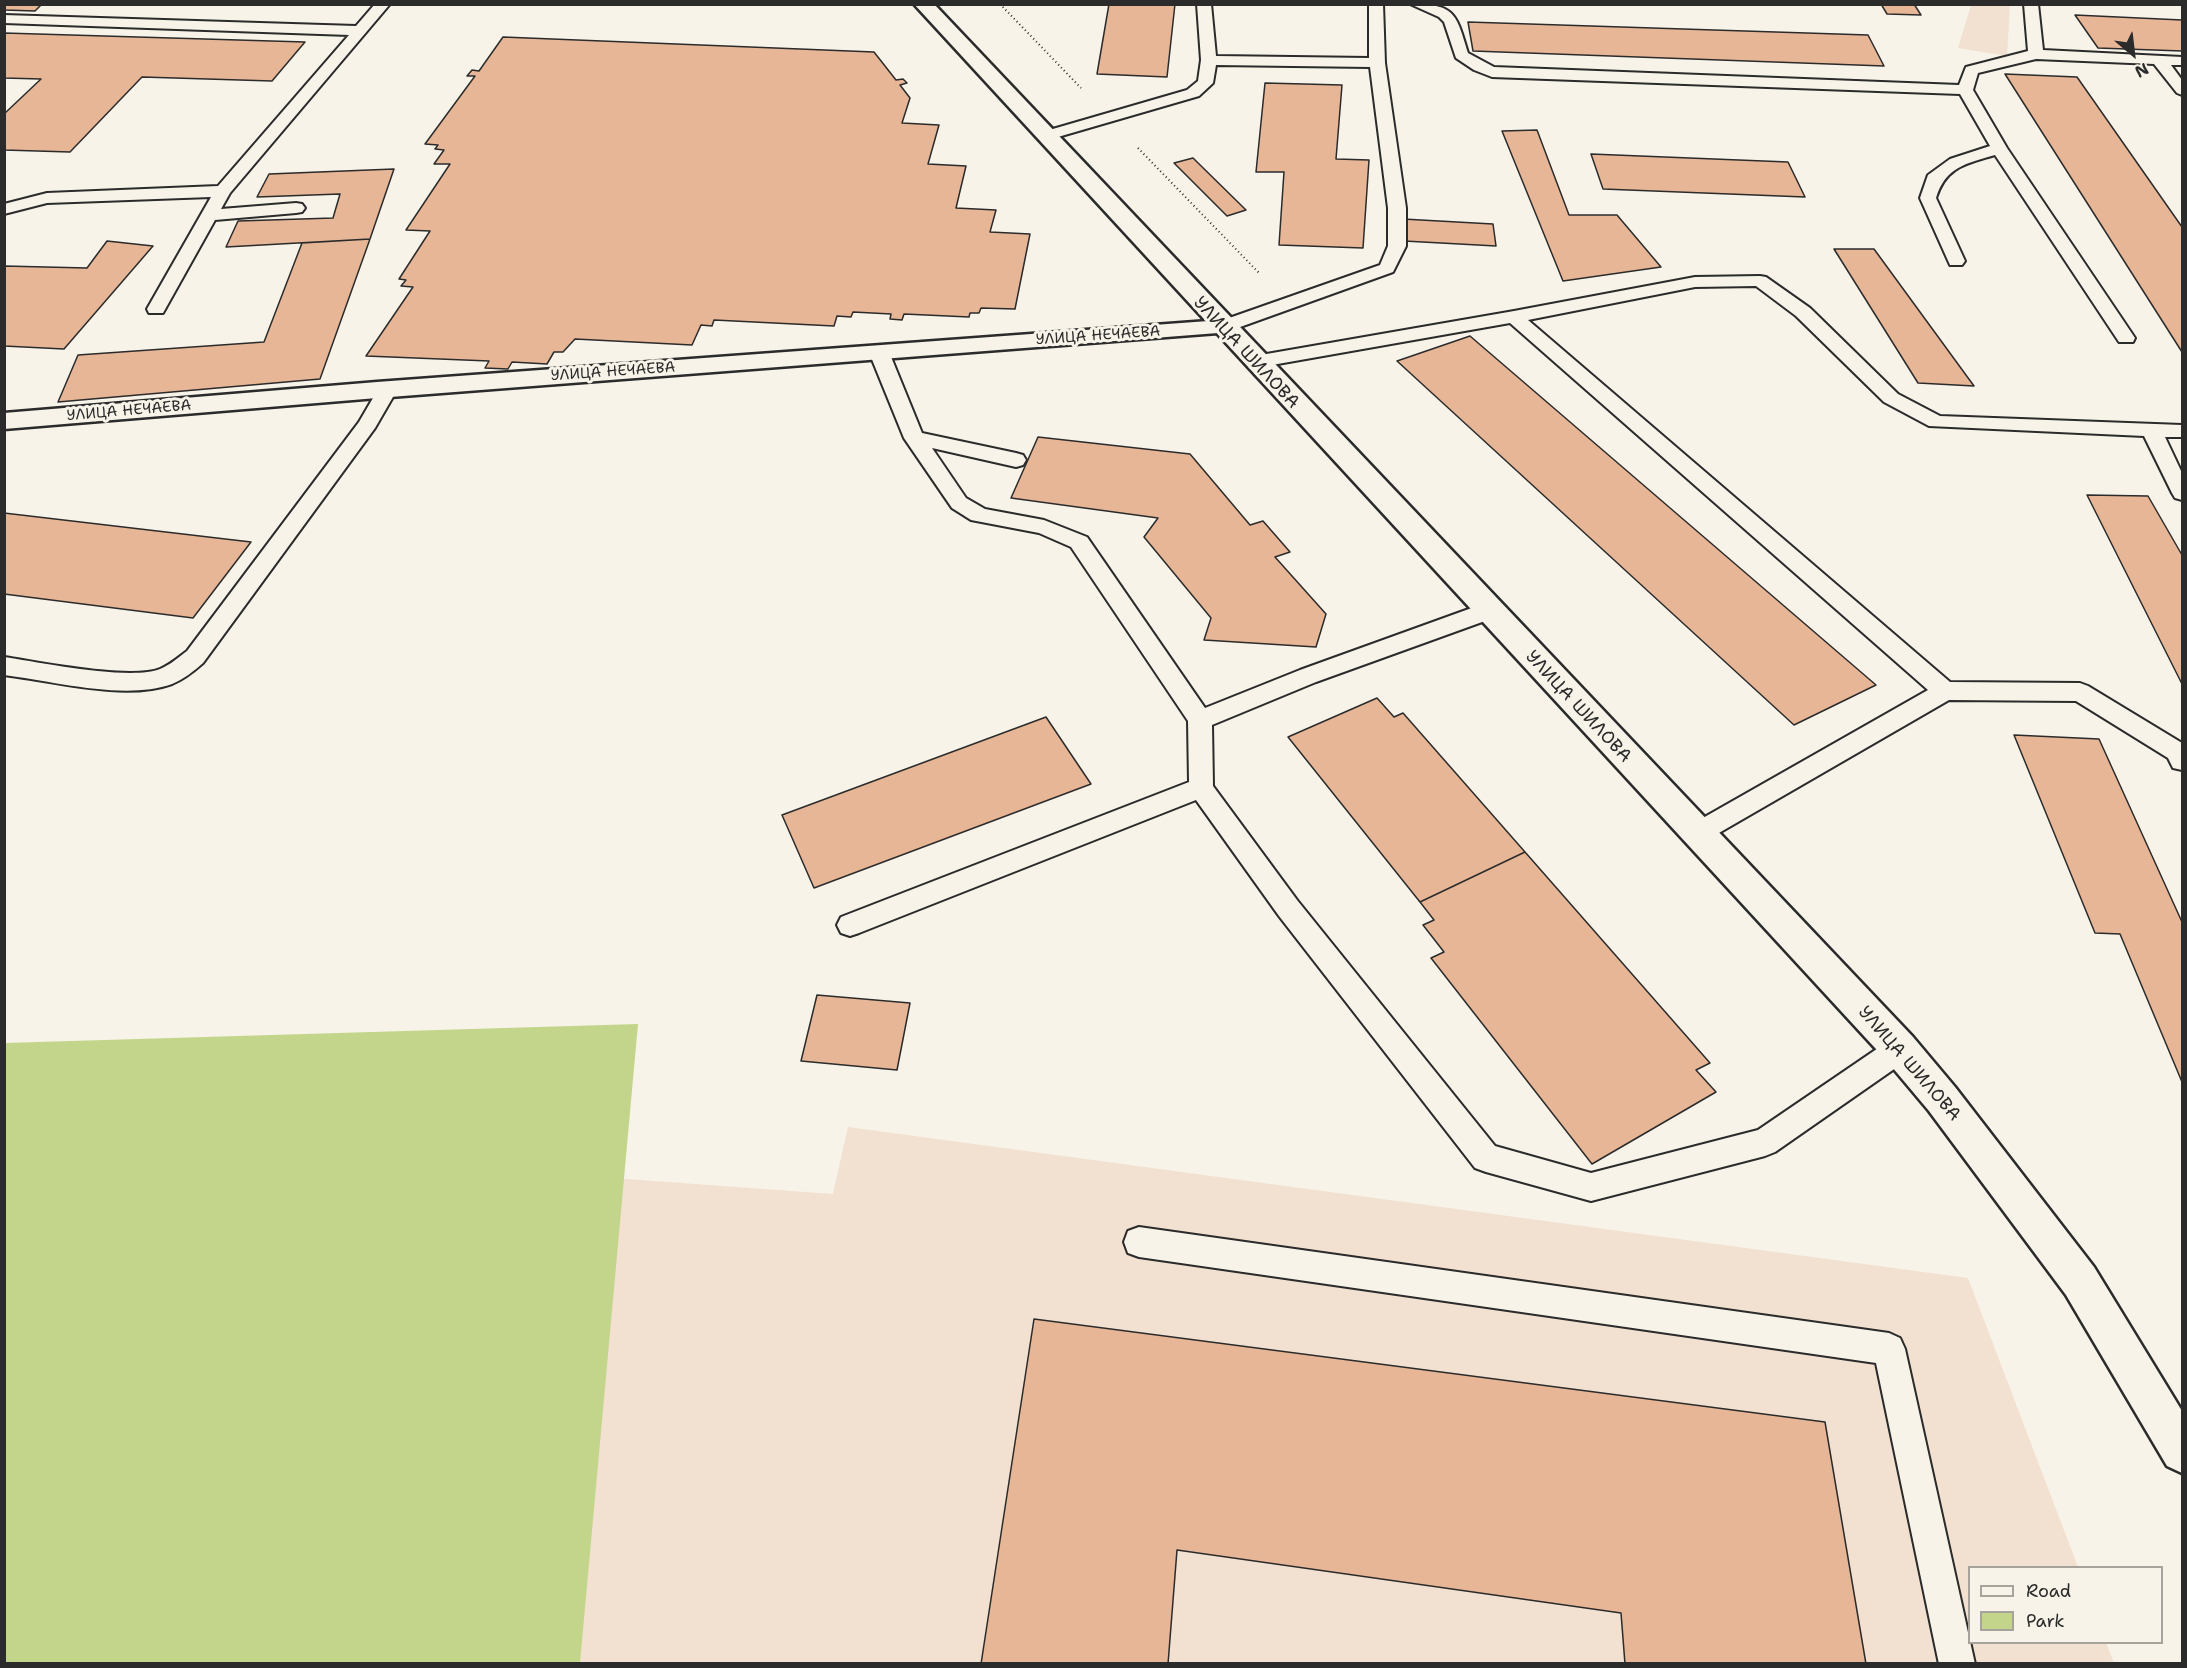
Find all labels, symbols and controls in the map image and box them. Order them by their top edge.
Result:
north arrow [2103,24,2163,84]
text: N [2131,58,2152,83]
street label: УЛИЦА ШИЛОВА [1189,292,1303,414]
street label: УЛИЦА НЕЧАЕВА [1035,323,1161,349]
street label: УЛИЦА НЕЧАЕВА [550,359,676,385]
street label: УЛИЦА НЕЧАЕВА [66,397,192,425]
street label: УЛИЦА ШИЛОВА [1521,646,1635,768]
street label: УЛИЦА ШИЛОВА [1853,1002,1965,1126]
legend [1968,1566,2163,1644]
text: Road [2026,1579,2071,1603]
text: Park [2026,1609,2065,1633]

